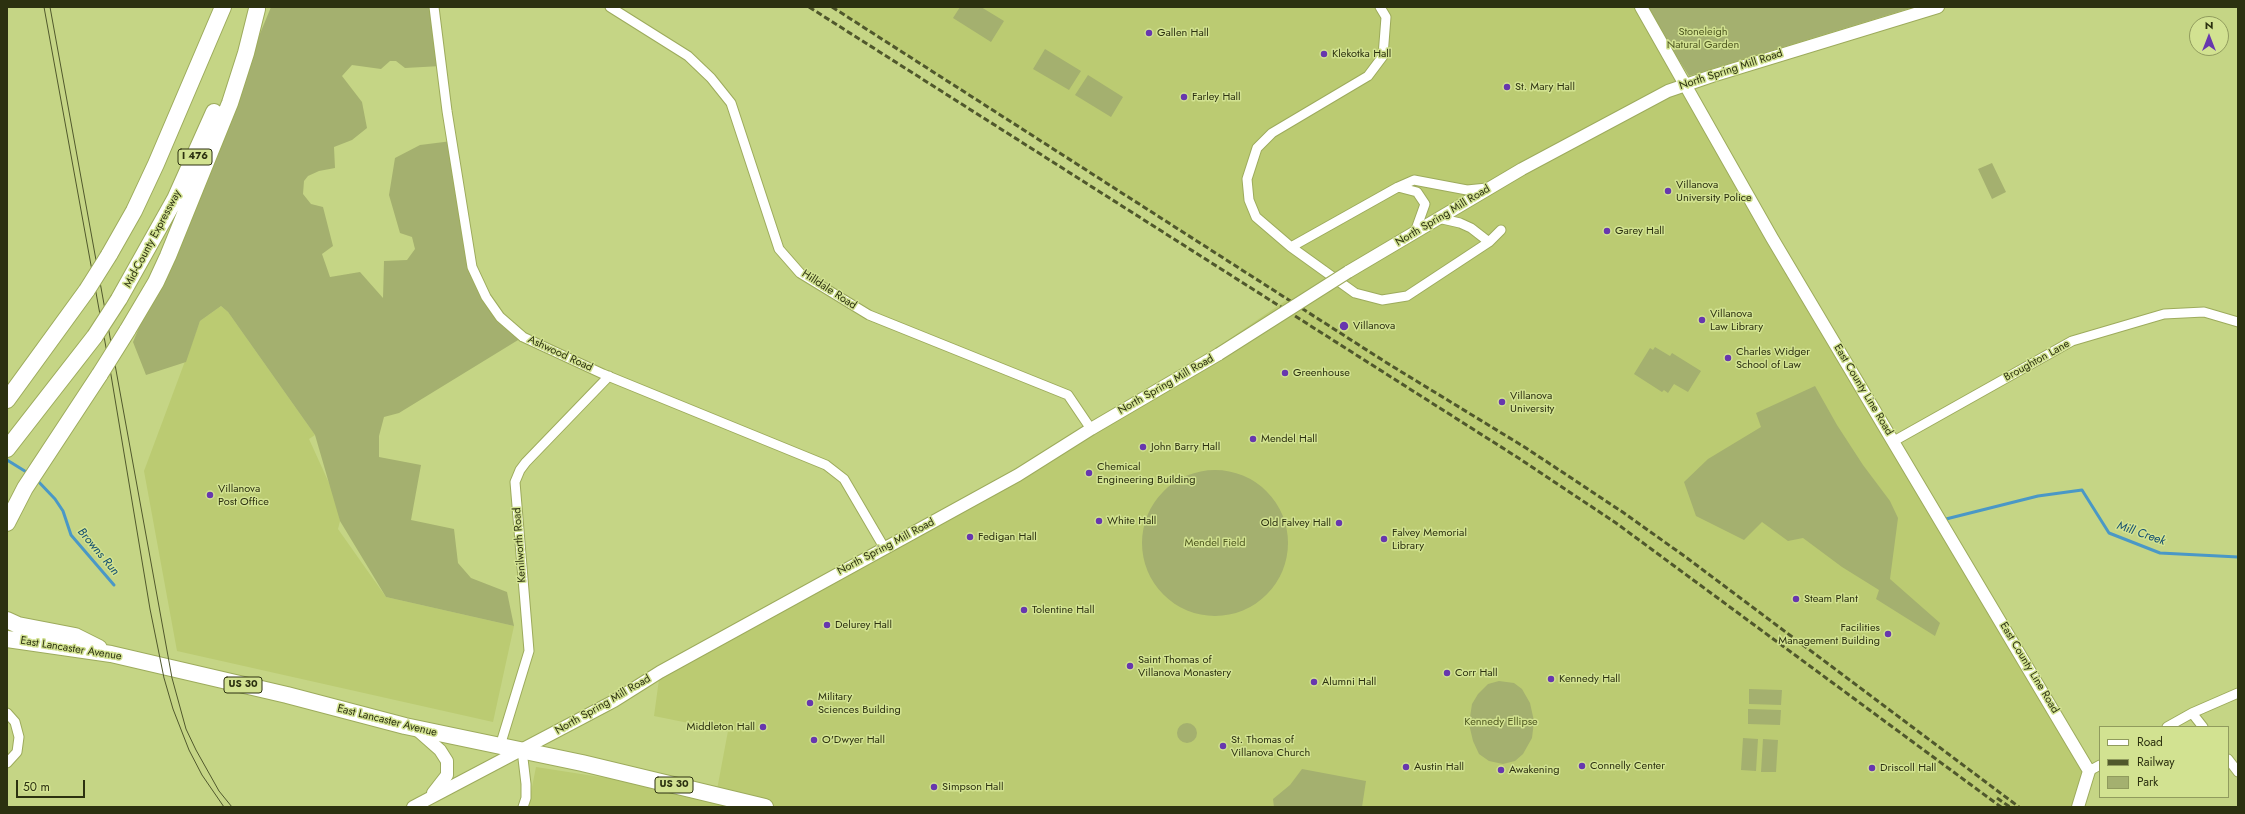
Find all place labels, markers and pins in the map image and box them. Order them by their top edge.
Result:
place label: Gallen Hall [1157,26,1209,40]
marker: Gallen Hall [1144,28,1154,38]
place label: Klekotka Hall [1332,47,1391,61]
marker: Klekotka Hall [1319,49,1329,59]
place label: St. Mary Hall [1515,80,1575,94]
marker: St. Mary Hall [1502,82,1512,92]
place label: Farley Hall [1192,90,1241,104]
marker: Farley Hall [1179,92,1189,102]
place label: Villanova University Police [1676,178,1752,204]
marker: Villanova University Police [1663,186,1673,196]
place label: Garey Hall [1615,224,1664,238]
marker: Garey Hall [1602,226,1612,236]
place label: Villanova Law Library [1710,307,1763,333]
marker: Villanova Law Library [1697,315,1707,325]
place label: Villanova [1353,319,1395,333]
marker: Villanova [1338,320,1350,332]
place label: Charles Widger School of Law [1736,345,1810,371]
marker: Charles Widger School of Law [1723,353,1733,363]
place label: Greenhouse [1293,366,1350,380]
marker: Greenhouse [1280,368,1290,378]
place label: Villanova University [1510,389,1554,415]
marker: Villanova University [1497,397,1507,407]
place label: Mendel Hall [1261,432,1317,446]
marker: Mendel Hall [1248,434,1258,444]
place label: John Barry Hall [1151,440,1220,454]
marker: John Barry Hall [1138,442,1148,452]
place label: Chemical Engineering Building [1097,460,1196,486]
marker: Chemical Engineering Building [1084,468,1094,478]
place label: Villanova Post Office [218,482,269,508]
marker: Villanova Post Office [205,490,215,500]
place label: White Hall [1107,514,1156,528]
marker: White Hall [1094,516,1104,526]
place label: Old Falvey Hall [1261,516,1331,530]
marker: Old Falvey Hall [1334,518,1344,528]
place label: Falvey Memorial Library [1392,526,1467,552]
place label: Fedigan Hall [978,530,1037,544]
marker: Fedigan Hall [965,532,975,542]
marker: Falvey Memorial Library [1379,534,1389,544]
place label: Steam Plant [1804,592,1858,606]
marker: Steam Plant [1791,594,1801,604]
place label: Tolentine Hall [1032,603,1094,617]
marker: Tolentine Hall [1019,605,1029,615]
place label: Delurey Hall [835,618,892,632]
marker: Delurey Hall [822,620,832,630]
place label: Facilities Management Building [1778,621,1880,647]
marker: Facilities Management Building [1883,629,1893,639]
place label: Saint Thomas of Villanova Monastery [1138,653,1231,679]
marker: Saint Thomas of Villanova Monastery [1125,661,1135,671]
place label: Corr Hall [1455,666,1498,680]
marker: Corr Hall [1442,668,1452,678]
place label: Kennedy Hall [1559,672,1620,686]
marker: Kennedy Hall [1546,674,1556,684]
place label: Alumni Hall [1322,675,1376,689]
marker: Alumni Hall [1309,677,1319,687]
place label: Military Sciences Building [818,690,901,716]
marker: Military Sciences Building [805,698,815,708]
place label: Middleton Hall [687,720,755,734]
marker: Middleton Hall [758,722,768,732]
place label: O'Dwyer Hall [822,733,885,747]
place label: St. Thomas of Villanova Church [1231,733,1310,759]
marker: O'Dwyer Hall [809,735,819,745]
marker: St. Thomas of Villanova Church [1218,741,1228,751]
place label: Connelly Center [1590,759,1665,773]
place label: Austin Hall [1414,760,1464,774]
marker: Connelly Center [1577,761,1587,771]
place label: Driscoll Hall [1880,761,1936,775]
marker: Austin Hall [1401,762,1411,772]
place label: Awakening [1509,763,1560,777]
marker: Driscoll Hall [1867,763,1877,773]
marker: Awakening [1496,765,1506,775]
place label: Simpson Hall [942,780,1003,794]
marker: Simpson Hall [929,782,939,792]

